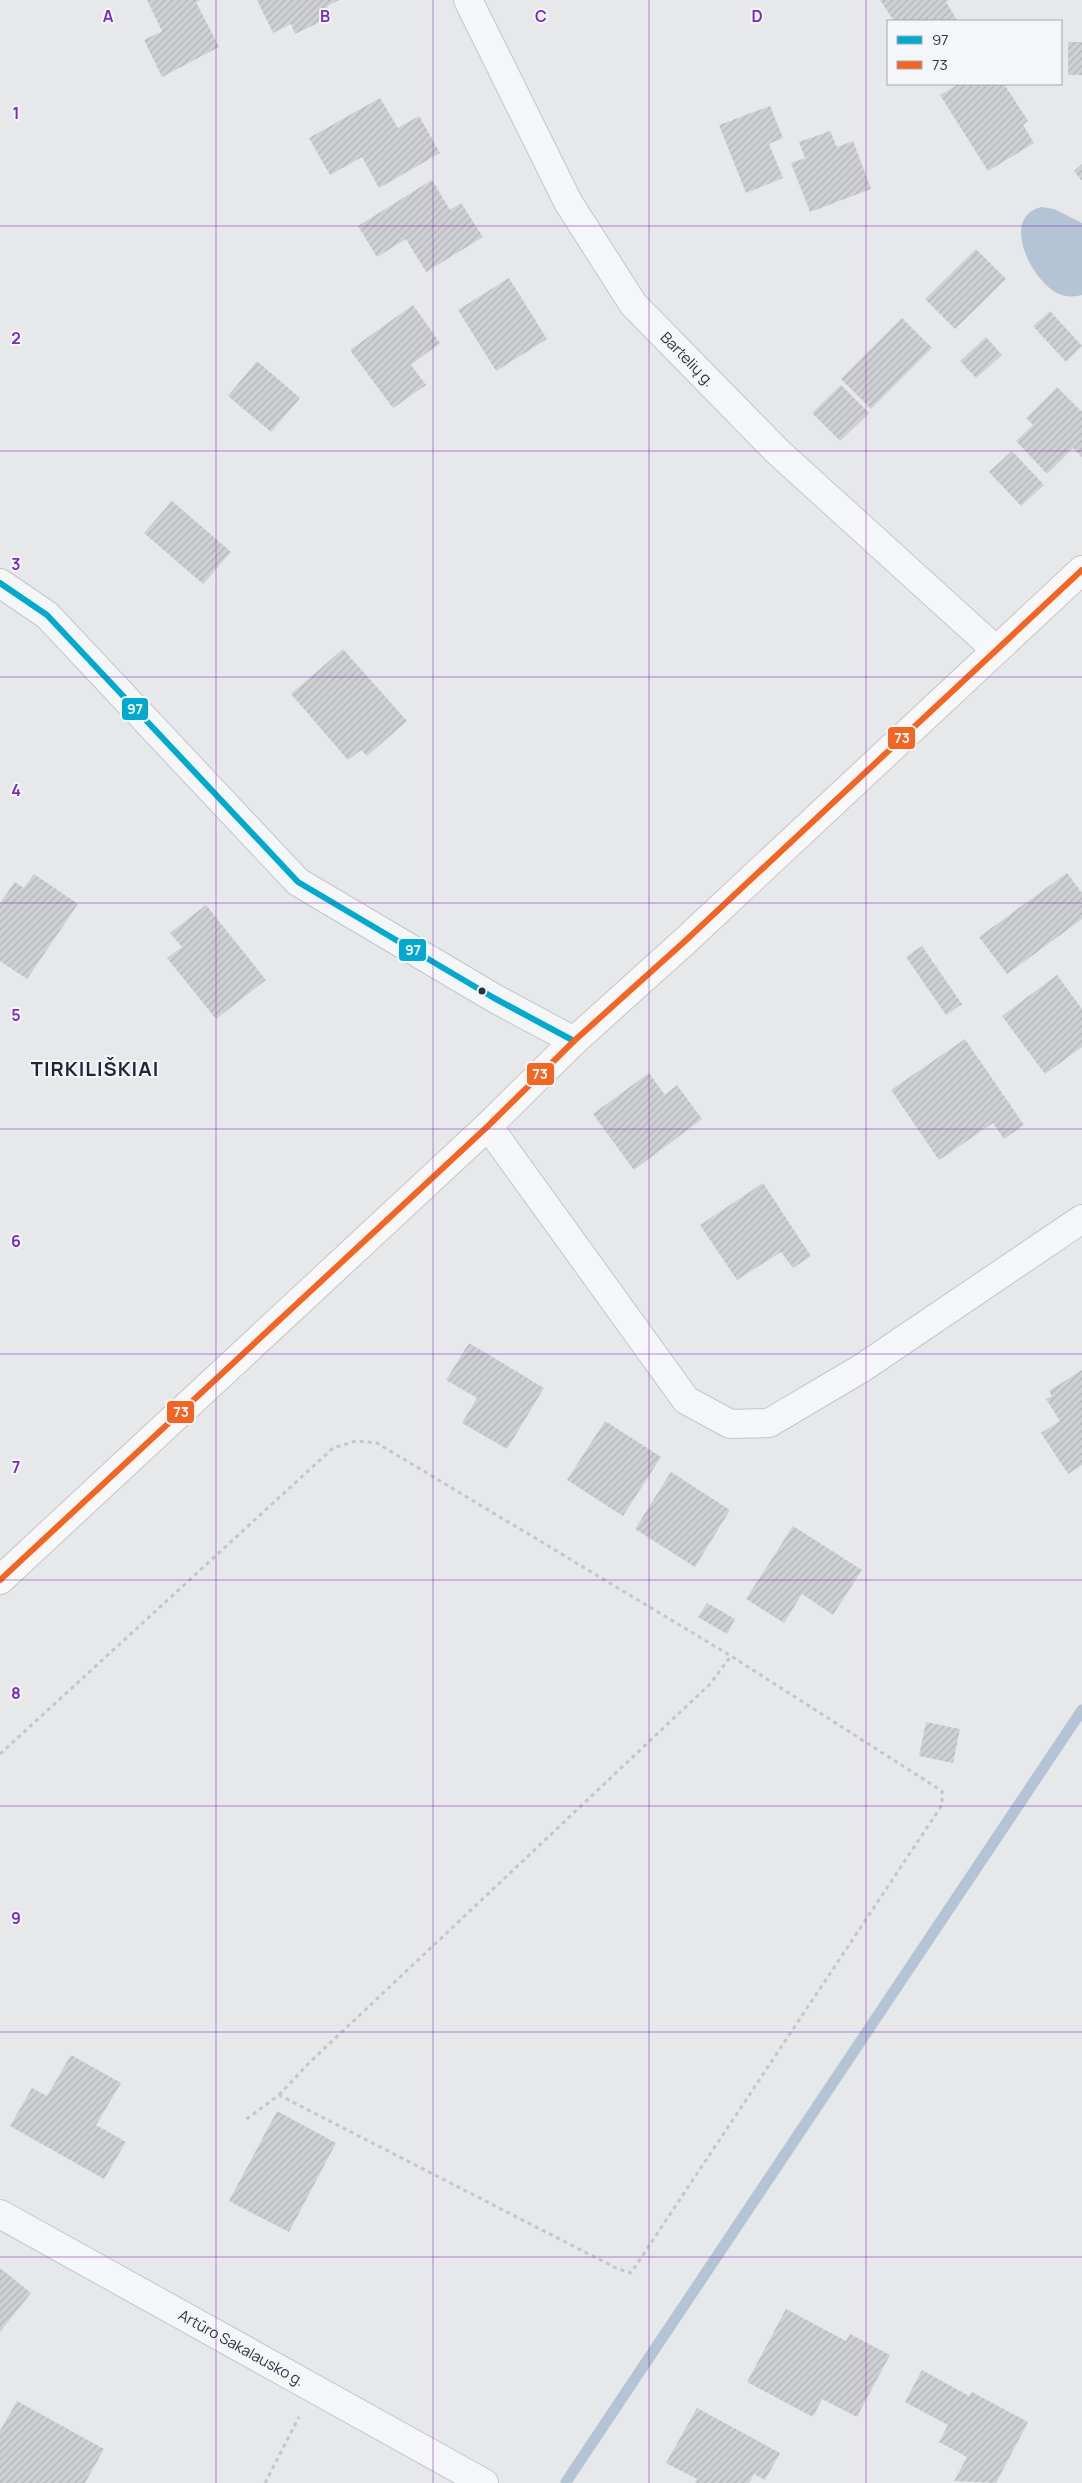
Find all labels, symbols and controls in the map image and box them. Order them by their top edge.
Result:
text: A [103,5,114,27]
text: B [320,5,330,27]
text: C [535,5,547,27]
text: D [751,5,763,27]
legend [887,20,1062,85]
text: 97 [932,29,949,50]
text: 73 [932,54,948,75]
text: 1 [12,102,20,124]
text: 2 [11,327,21,349]
street label: Bartelių g. [656,327,719,391]
text: 3 [11,553,21,575]
line badge: 97 [121,697,149,721]
text: 97 [127,699,143,718]
line badge: 73 [887,726,916,750]
text: 73 [894,728,910,747]
text: 4 [11,779,21,801]
line badge: 97 [398,938,427,962]
text: 97 [405,940,421,959]
unlabelled marker [477,986,487,996]
text: 5 [11,1004,21,1026]
district label: TIRKILIŠKIAI [31,1055,159,1082]
line badge: 73 [526,1062,555,1086]
text: 73 [532,1064,548,1083]
text: 6 [11,1230,21,1252]
line badge: 73 [166,1400,195,1424]
text: 73 [173,1402,189,1421]
text: 7 [12,1456,20,1478]
text: 8 [11,1682,21,1704]
text: 9 [11,1907,21,1929]
street label: Artūro Sakalausko g. [175,2304,308,2391]

